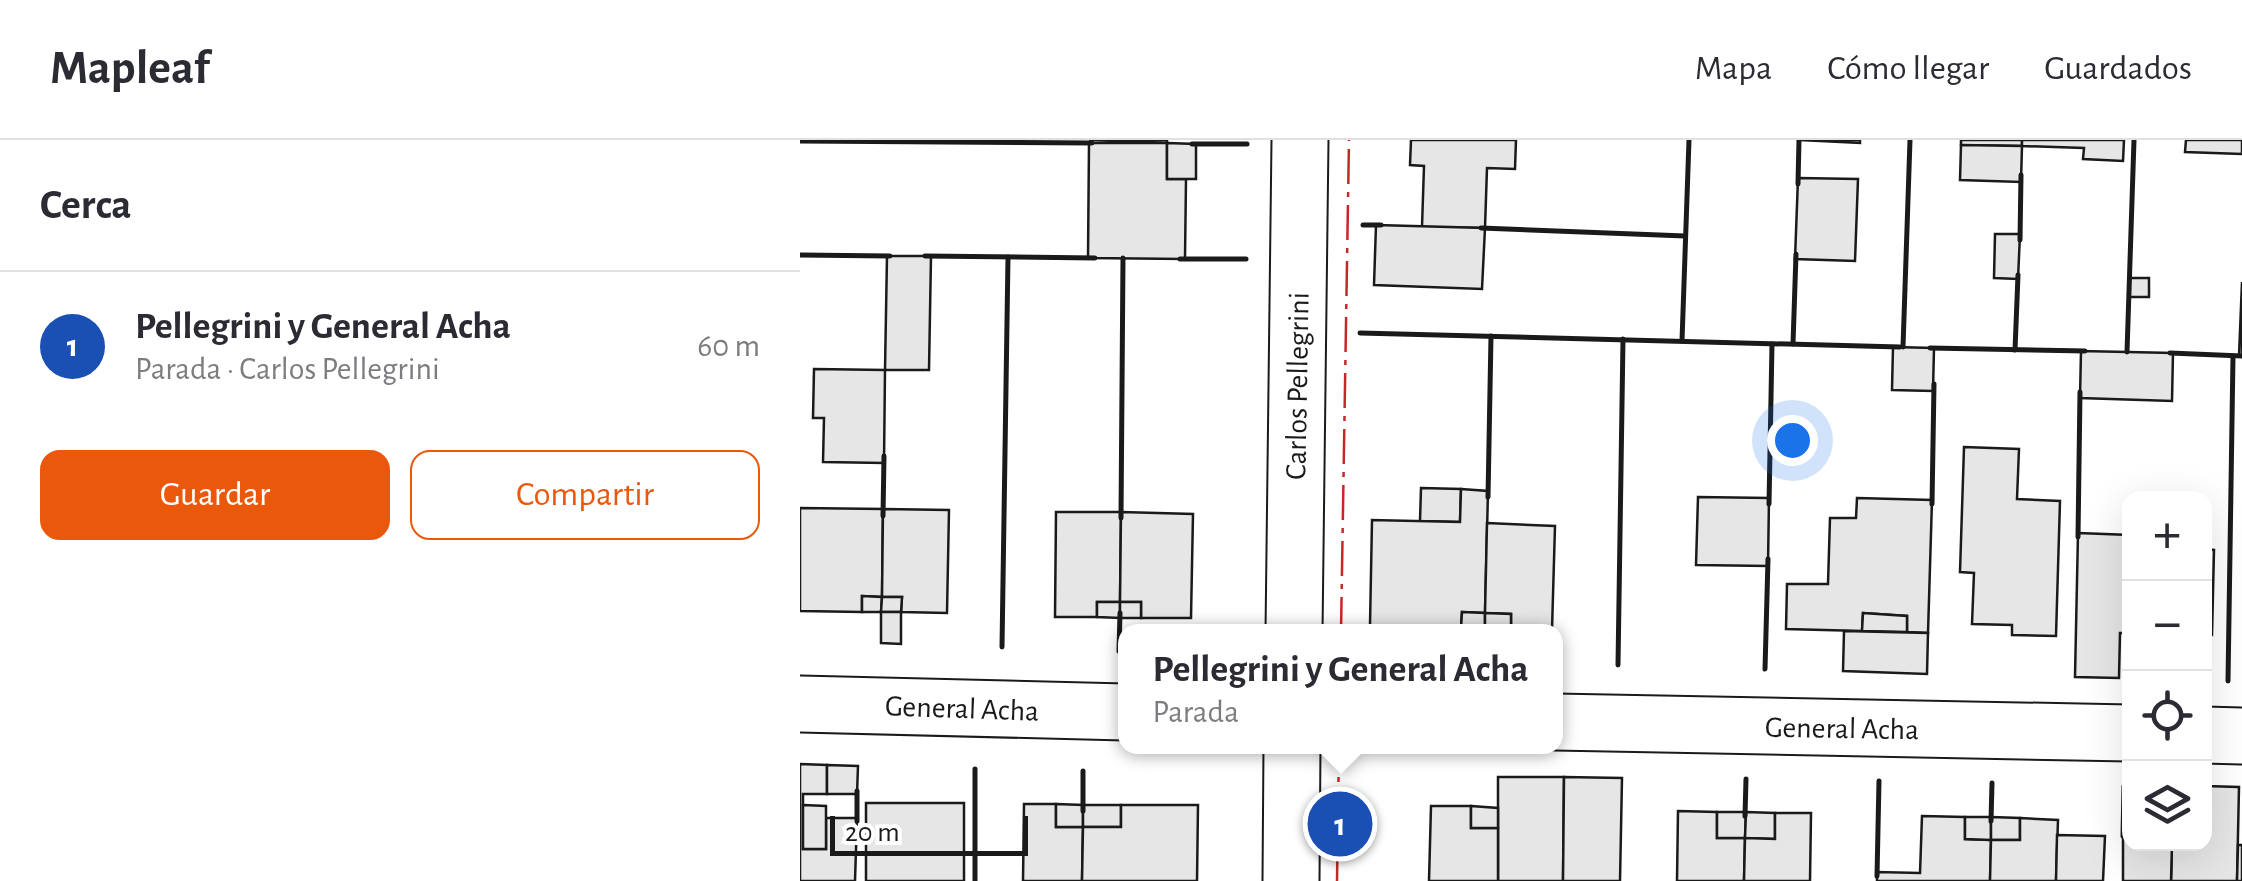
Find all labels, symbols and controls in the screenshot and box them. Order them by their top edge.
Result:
text: Mapleaf [50,45,209,93]
text: Mapa [1695,51,1772,86]
text: Cómo llegar [1827,51,1989,86]
text: Guardados [2044,51,2192,86]
text: Cerca [40,184,131,226]
street label: Carlos Pellegrini [1281,292,1315,480]
text: Pellegrini y General Acha [135,308,511,346]
text: 1 [67,330,78,362]
text: 60 m [697,330,760,362]
text: Parada · Carlos Pellegrini [135,353,440,385]
your location [1767,415,1818,466]
button: Guardar [40,450,390,540]
button: Compartir [410,450,760,540]
map controls [2122,491,2212,851]
button: + [2122,491,2212,581]
button: − [2122,581,2212,671]
popup [1118,624,1563,754]
text: Pellegrini y General Acha [1153,651,1528,689]
button: locate [2122,671,2212,761]
street label: General Acha [885,691,1039,727]
text: Parada [1153,696,1239,728]
street label: General Acha [1765,713,1919,745]
button: layers [2122,761,2212,851]
pin: 1 [1308,786,1372,862]
scale bar [830,811,1028,856]
text: 20 m [845,819,900,847]

